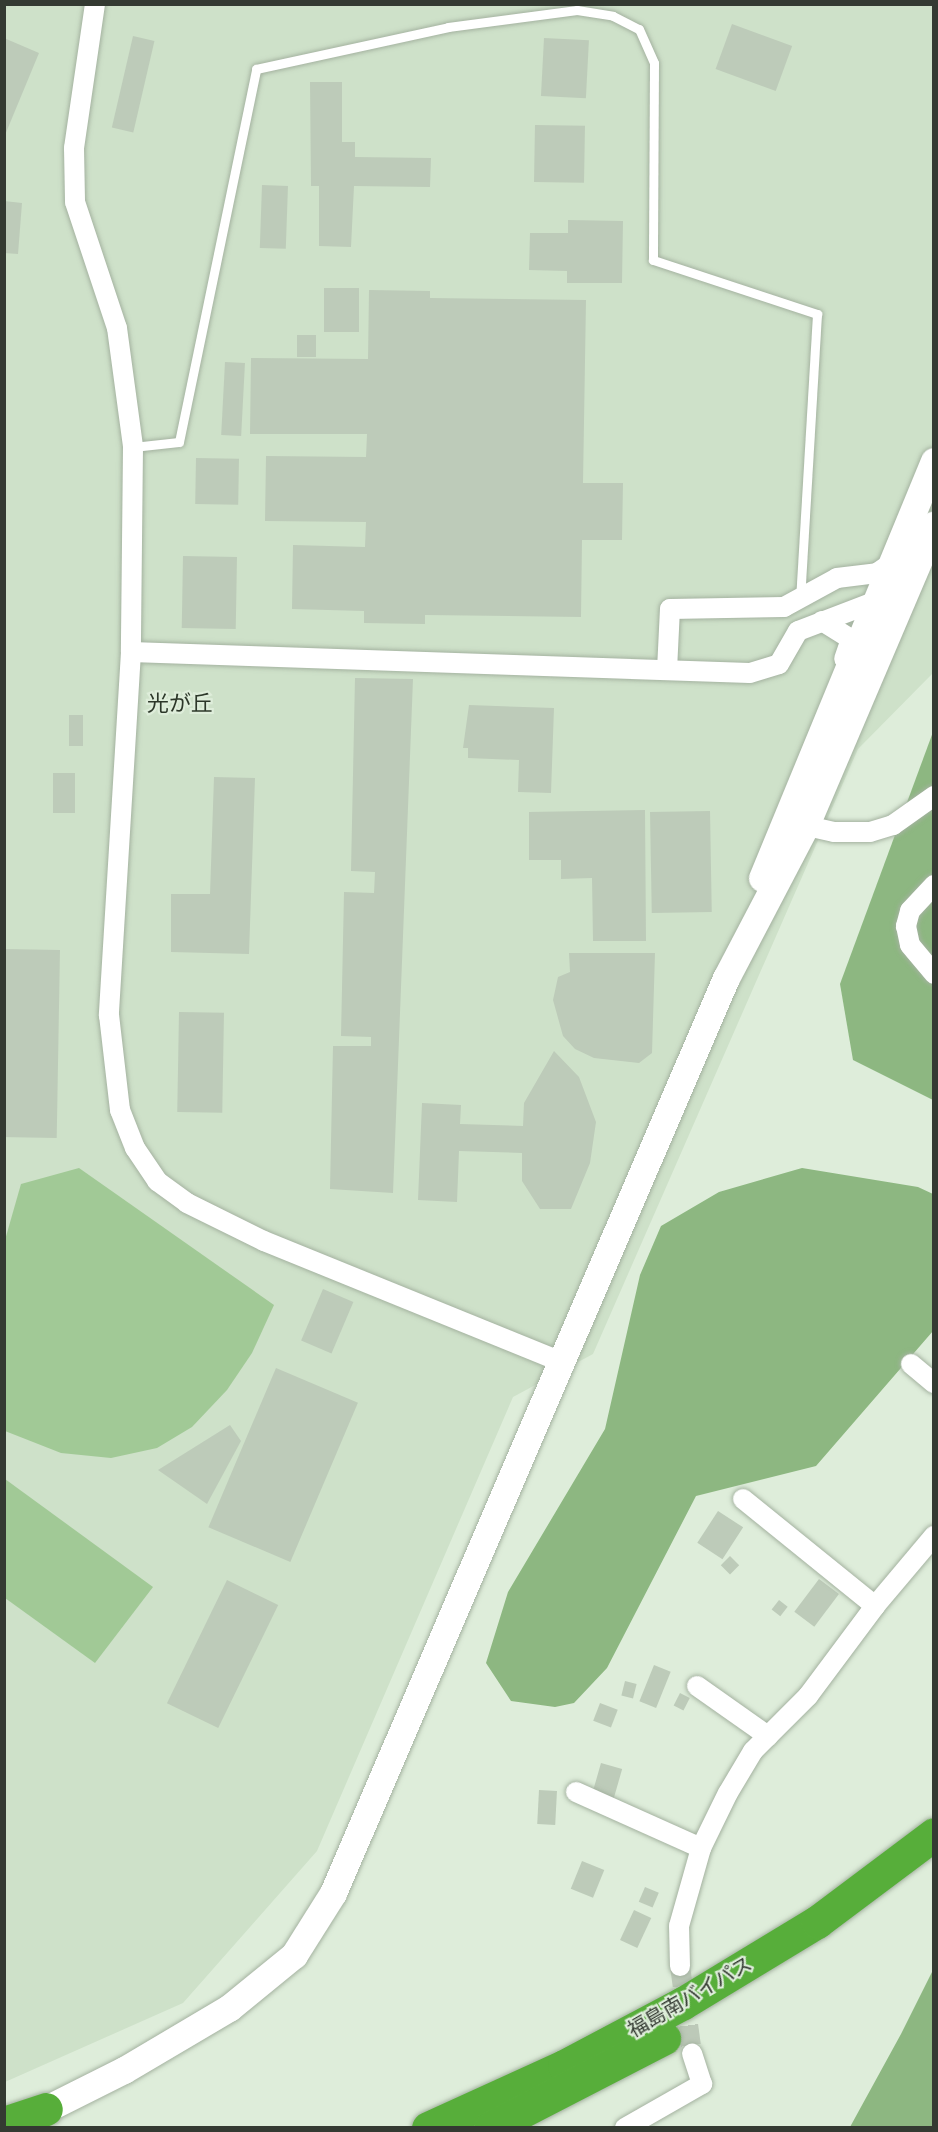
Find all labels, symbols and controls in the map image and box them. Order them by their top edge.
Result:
district label: 光が丘 [147,692,213,718]
street label: 福島南バイパス [623,1952,757,2042]

